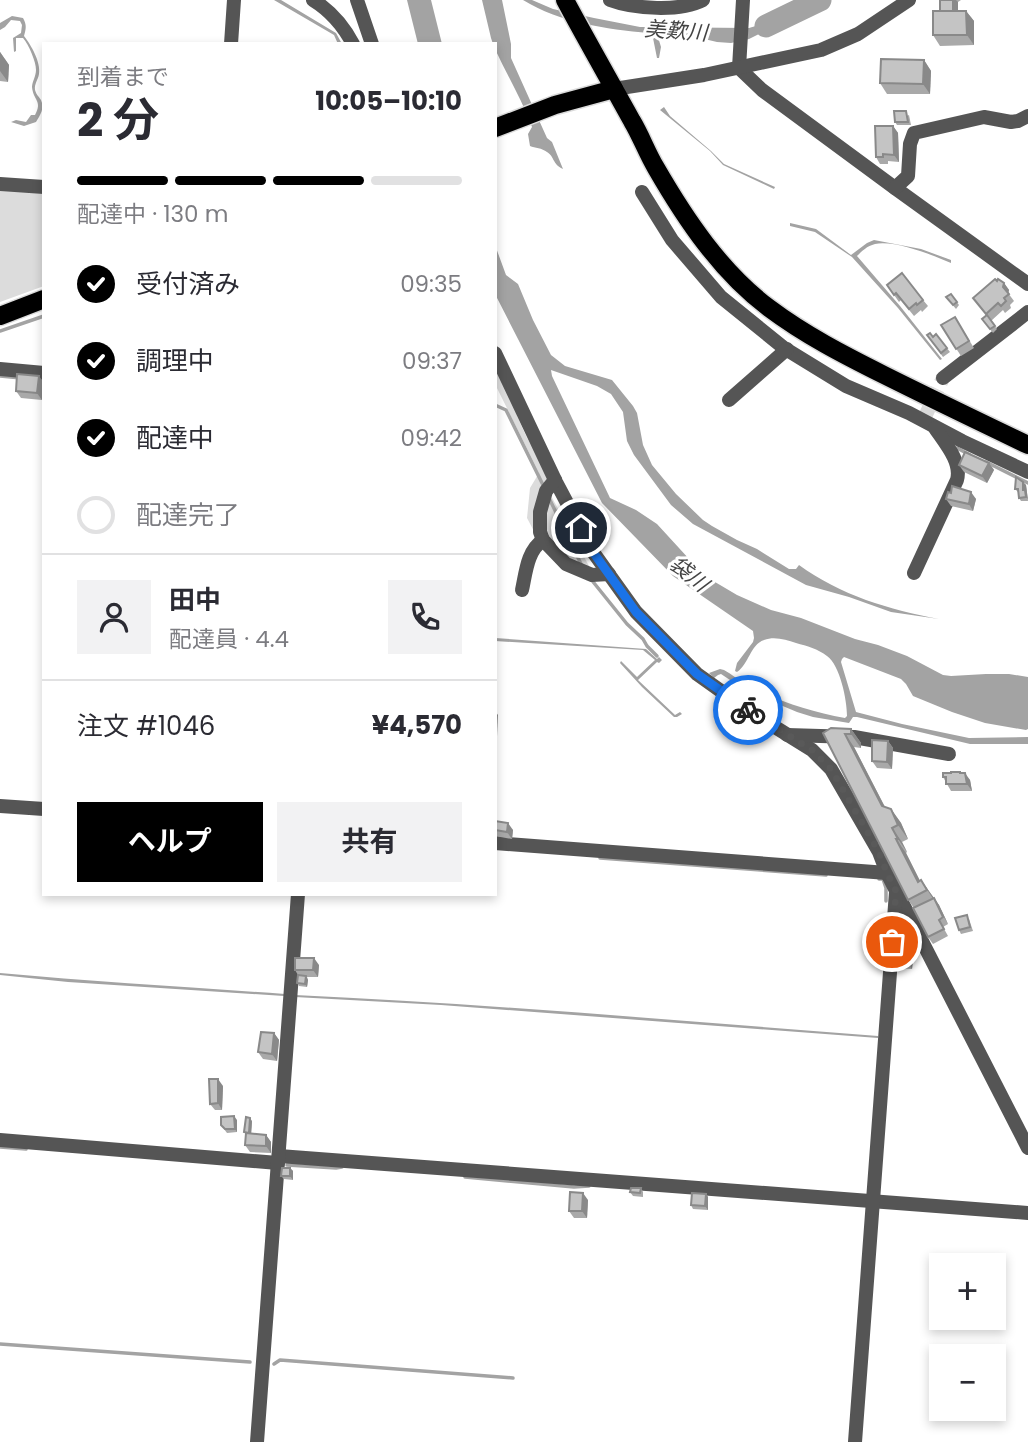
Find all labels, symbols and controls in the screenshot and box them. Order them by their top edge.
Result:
water label: 美歎川 [644,14,710,47]
text: 到着まで [77,61,169,93]
text: 10:05–10:10 [315,83,462,119]
text: 2 分 [77,88,159,152]
text: 配達中 · 130 m [77,198,228,230]
icon: check [77,265,115,303]
text: 受付済み [136,266,240,302]
text: 09:35 [400,268,462,300]
icon: check [77,342,115,380]
text: 調理中 [136,343,214,379]
text: 09:37 [402,345,462,377]
icon: check [77,419,115,457]
text: 配達中 [136,420,214,456]
text: 09:42 [400,422,462,454]
text: 配達完了 [136,497,240,533]
pin [551,498,611,558]
icon: home [562,509,600,547]
water label: 袋川 [664,549,716,599]
button: person [77,580,151,654]
button: phone [388,580,462,654]
text: 田中 [169,582,221,618]
text: 配達員 · 4.4 [169,623,289,655]
courier [713,675,783,745]
icon: bike [729,691,767,729]
text: ¥4,570 [372,707,462,743]
text: 注文 #1046 [77,708,215,744]
button: ヘルプ [77,802,263,882]
button: 共有 [277,802,462,882]
pin [862,912,922,972]
icon: bag [873,923,911,961]
map controls [929,1253,1006,1421]
button: + [929,1253,1006,1330]
button: − [929,1344,1006,1421]

